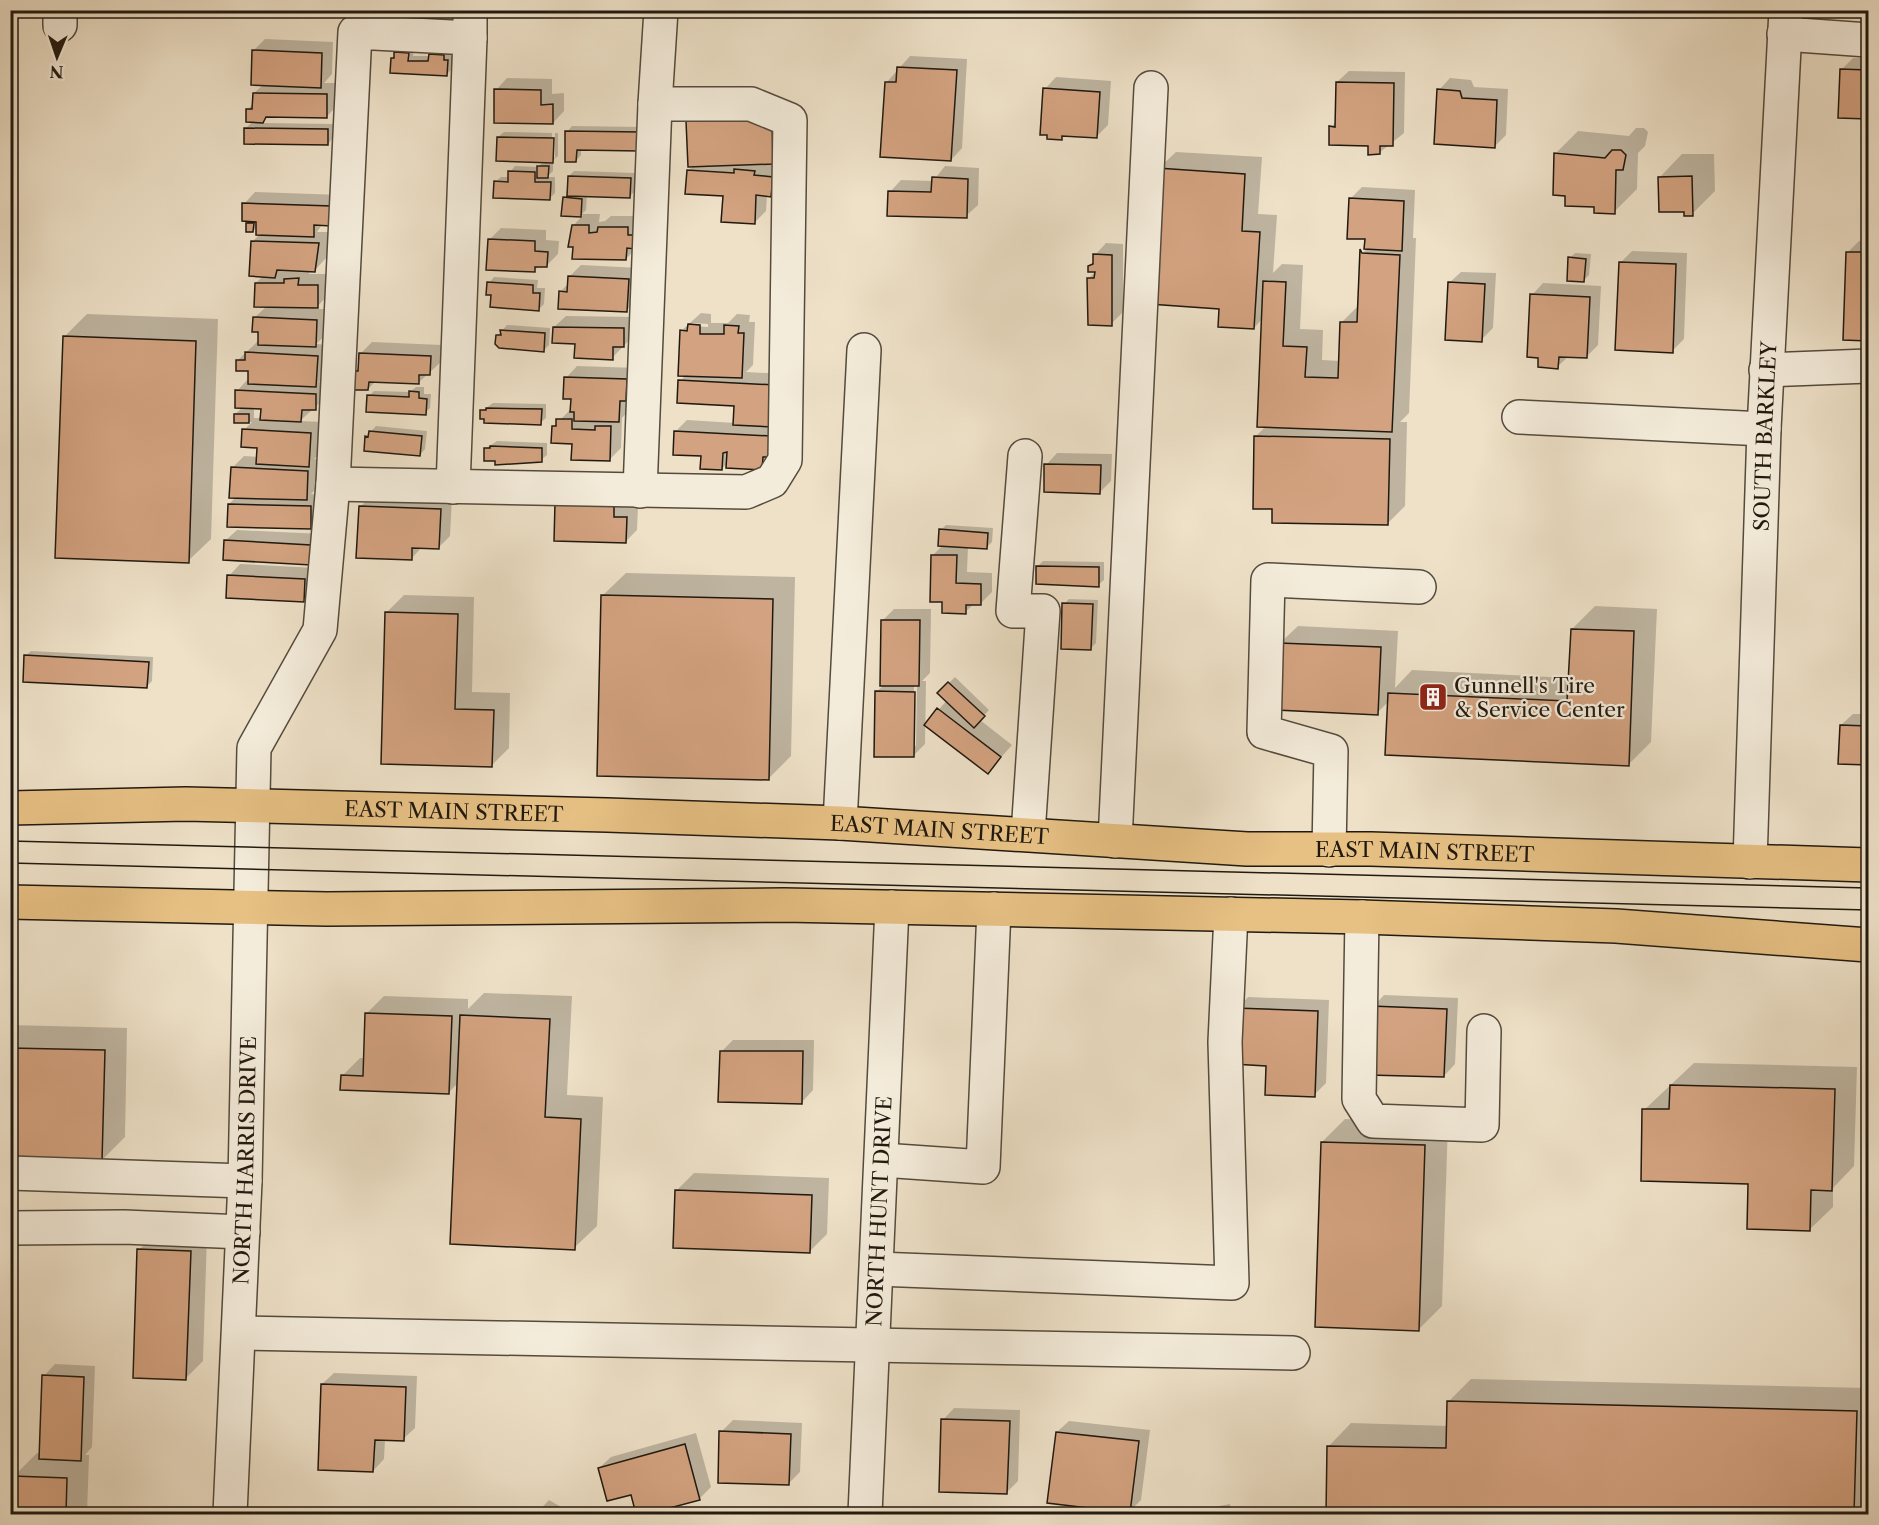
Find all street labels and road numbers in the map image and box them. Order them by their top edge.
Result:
street label: SOUTH BARKLEY [1748,340,1781,532]
street label: EAST MAIN STREET [344,796,564,826]
street label: EAST MAIN STREET [830,810,1050,849]
street label: EAST MAIN STREET [1315,837,1535,867]
street label: NORTH HARRIS DRIVE [228,1036,261,1285]
street label: NORTH HUNT DRIVE [861,1095,896,1327]

